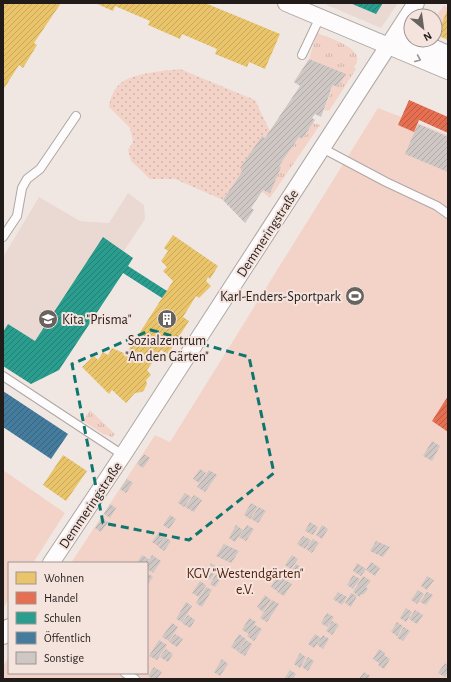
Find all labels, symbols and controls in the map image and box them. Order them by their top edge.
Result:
north arrow [403,8,443,48]
text: N [422,30,434,43]
one-way arrow [415,54,422,62]
street label: Demmeringstraße [234,187,301,280]
sports icon: Karl-Enders-Sportpark [344,285,366,307]
place label: Karl-Enders-Sportpark [220,290,342,304]
school or university icon: Kita "Prisma" [37,308,59,330]
building icon: Sozialzentrum "An den Gärten" [156,308,178,330]
place label: Kita "Prisma" [62,313,132,327]
place label: Sozialzentrum "An den Gärten" [125,334,209,364]
street label: Demmeringstraße [57,460,125,551]
legend [8,562,148,674]
park label: KGV "Westendgärten" e.V. [186,567,304,597]
text: Wohnen [44,572,84,584]
text: Handel [44,592,78,604]
text: Schulen [44,612,81,624]
text: Öffentlich [44,631,91,644]
text: Sonstige [44,652,84,664]

